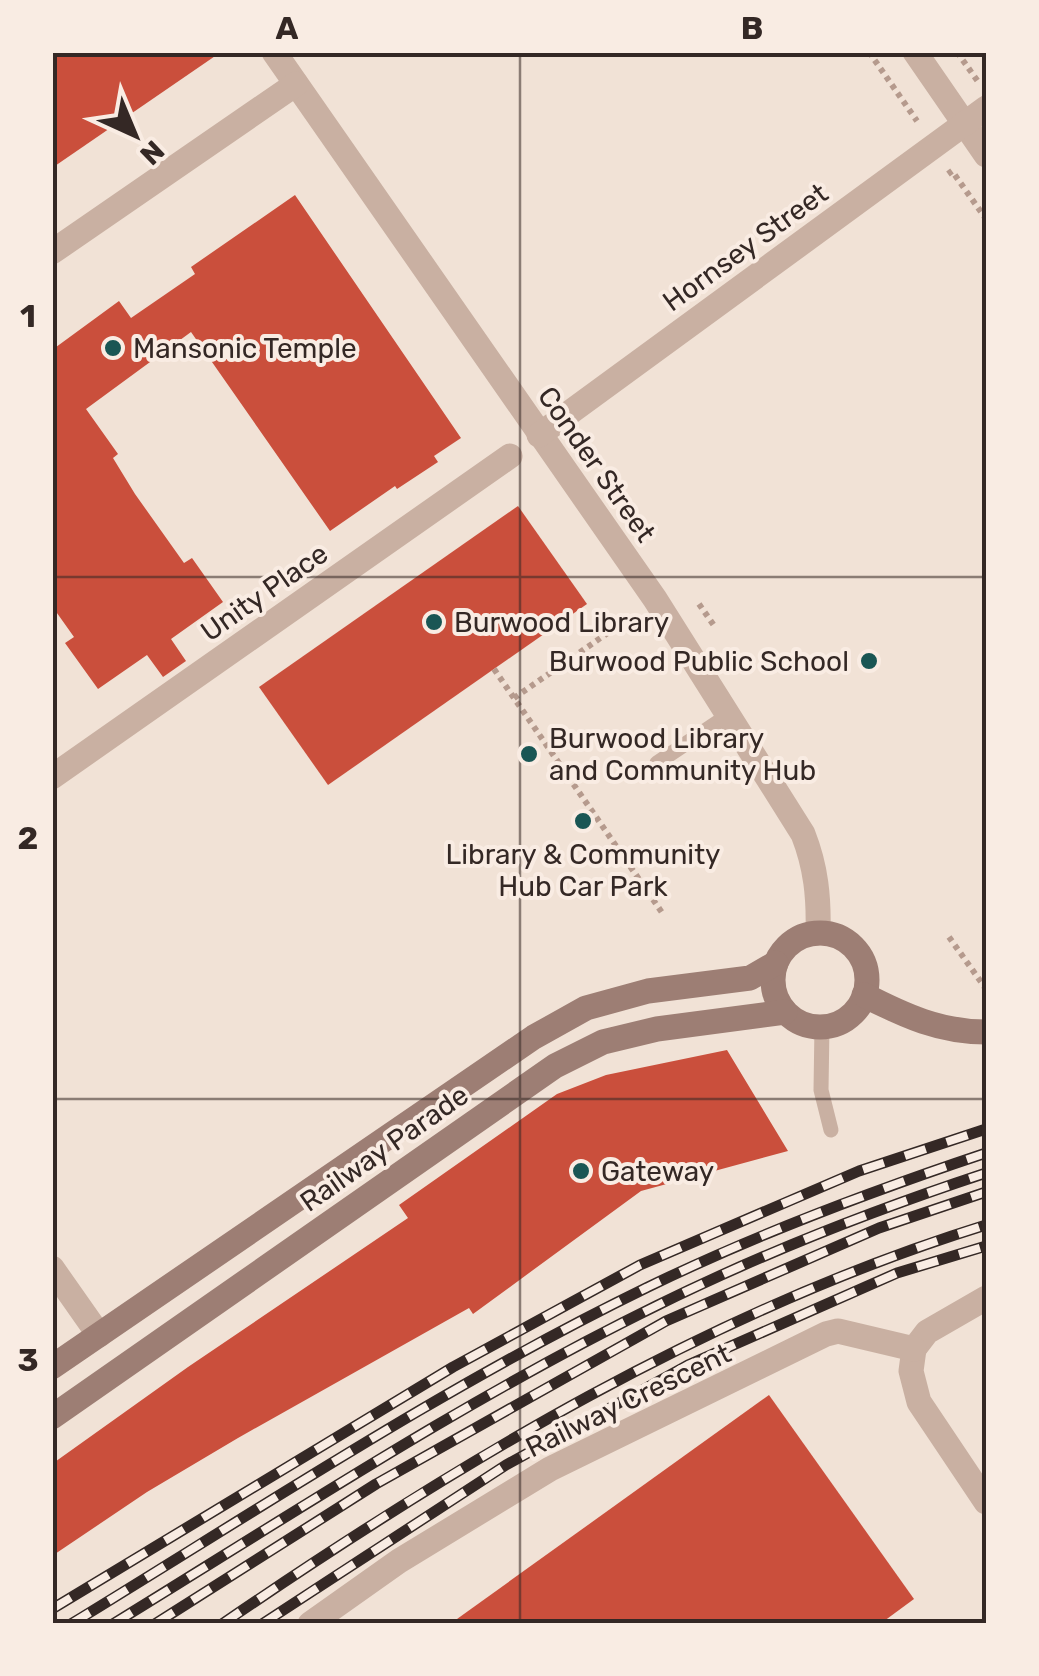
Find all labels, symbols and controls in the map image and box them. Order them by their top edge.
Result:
text: A [276,9,299,47]
text: B [741,9,763,47]
north arrow [85,85,185,185]
text: N [133,134,171,171]
street label: Hornsey Street [656,177,834,318]
text: 1 [20,297,36,335]
place label: Mansonic Temple [133,332,357,365]
marker: Mansonic Temple [102,337,124,359]
street label: Conder Street [531,380,662,548]
street label: Unity Place [194,537,334,648]
place label: Burwood Library [454,606,669,639]
marker: Burwood Library [423,611,445,633]
place label: Burwood Public School [549,645,849,678]
marker: Burwood Public School [858,650,880,672]
place label: Burwood Library and Community Hub [549,722,816,787]
marker: Burwood Library and Community Hub [518,743,540,765]
marker: Library & Community Hub Car Park [572,810,594,832]
text: 2 [18,819,38,857]
place label: Library & Community Hub Car Park [445,838,721,903]
street label: Railway Parade [294,1078,475,1219]
place label: Gateway [601,1155,714,1188]
marker: Gateway [570,1160,592,1182]
street label: Railway Crescent [520,1337,736,1464]
text: 3 [17,1341,39,1379]

